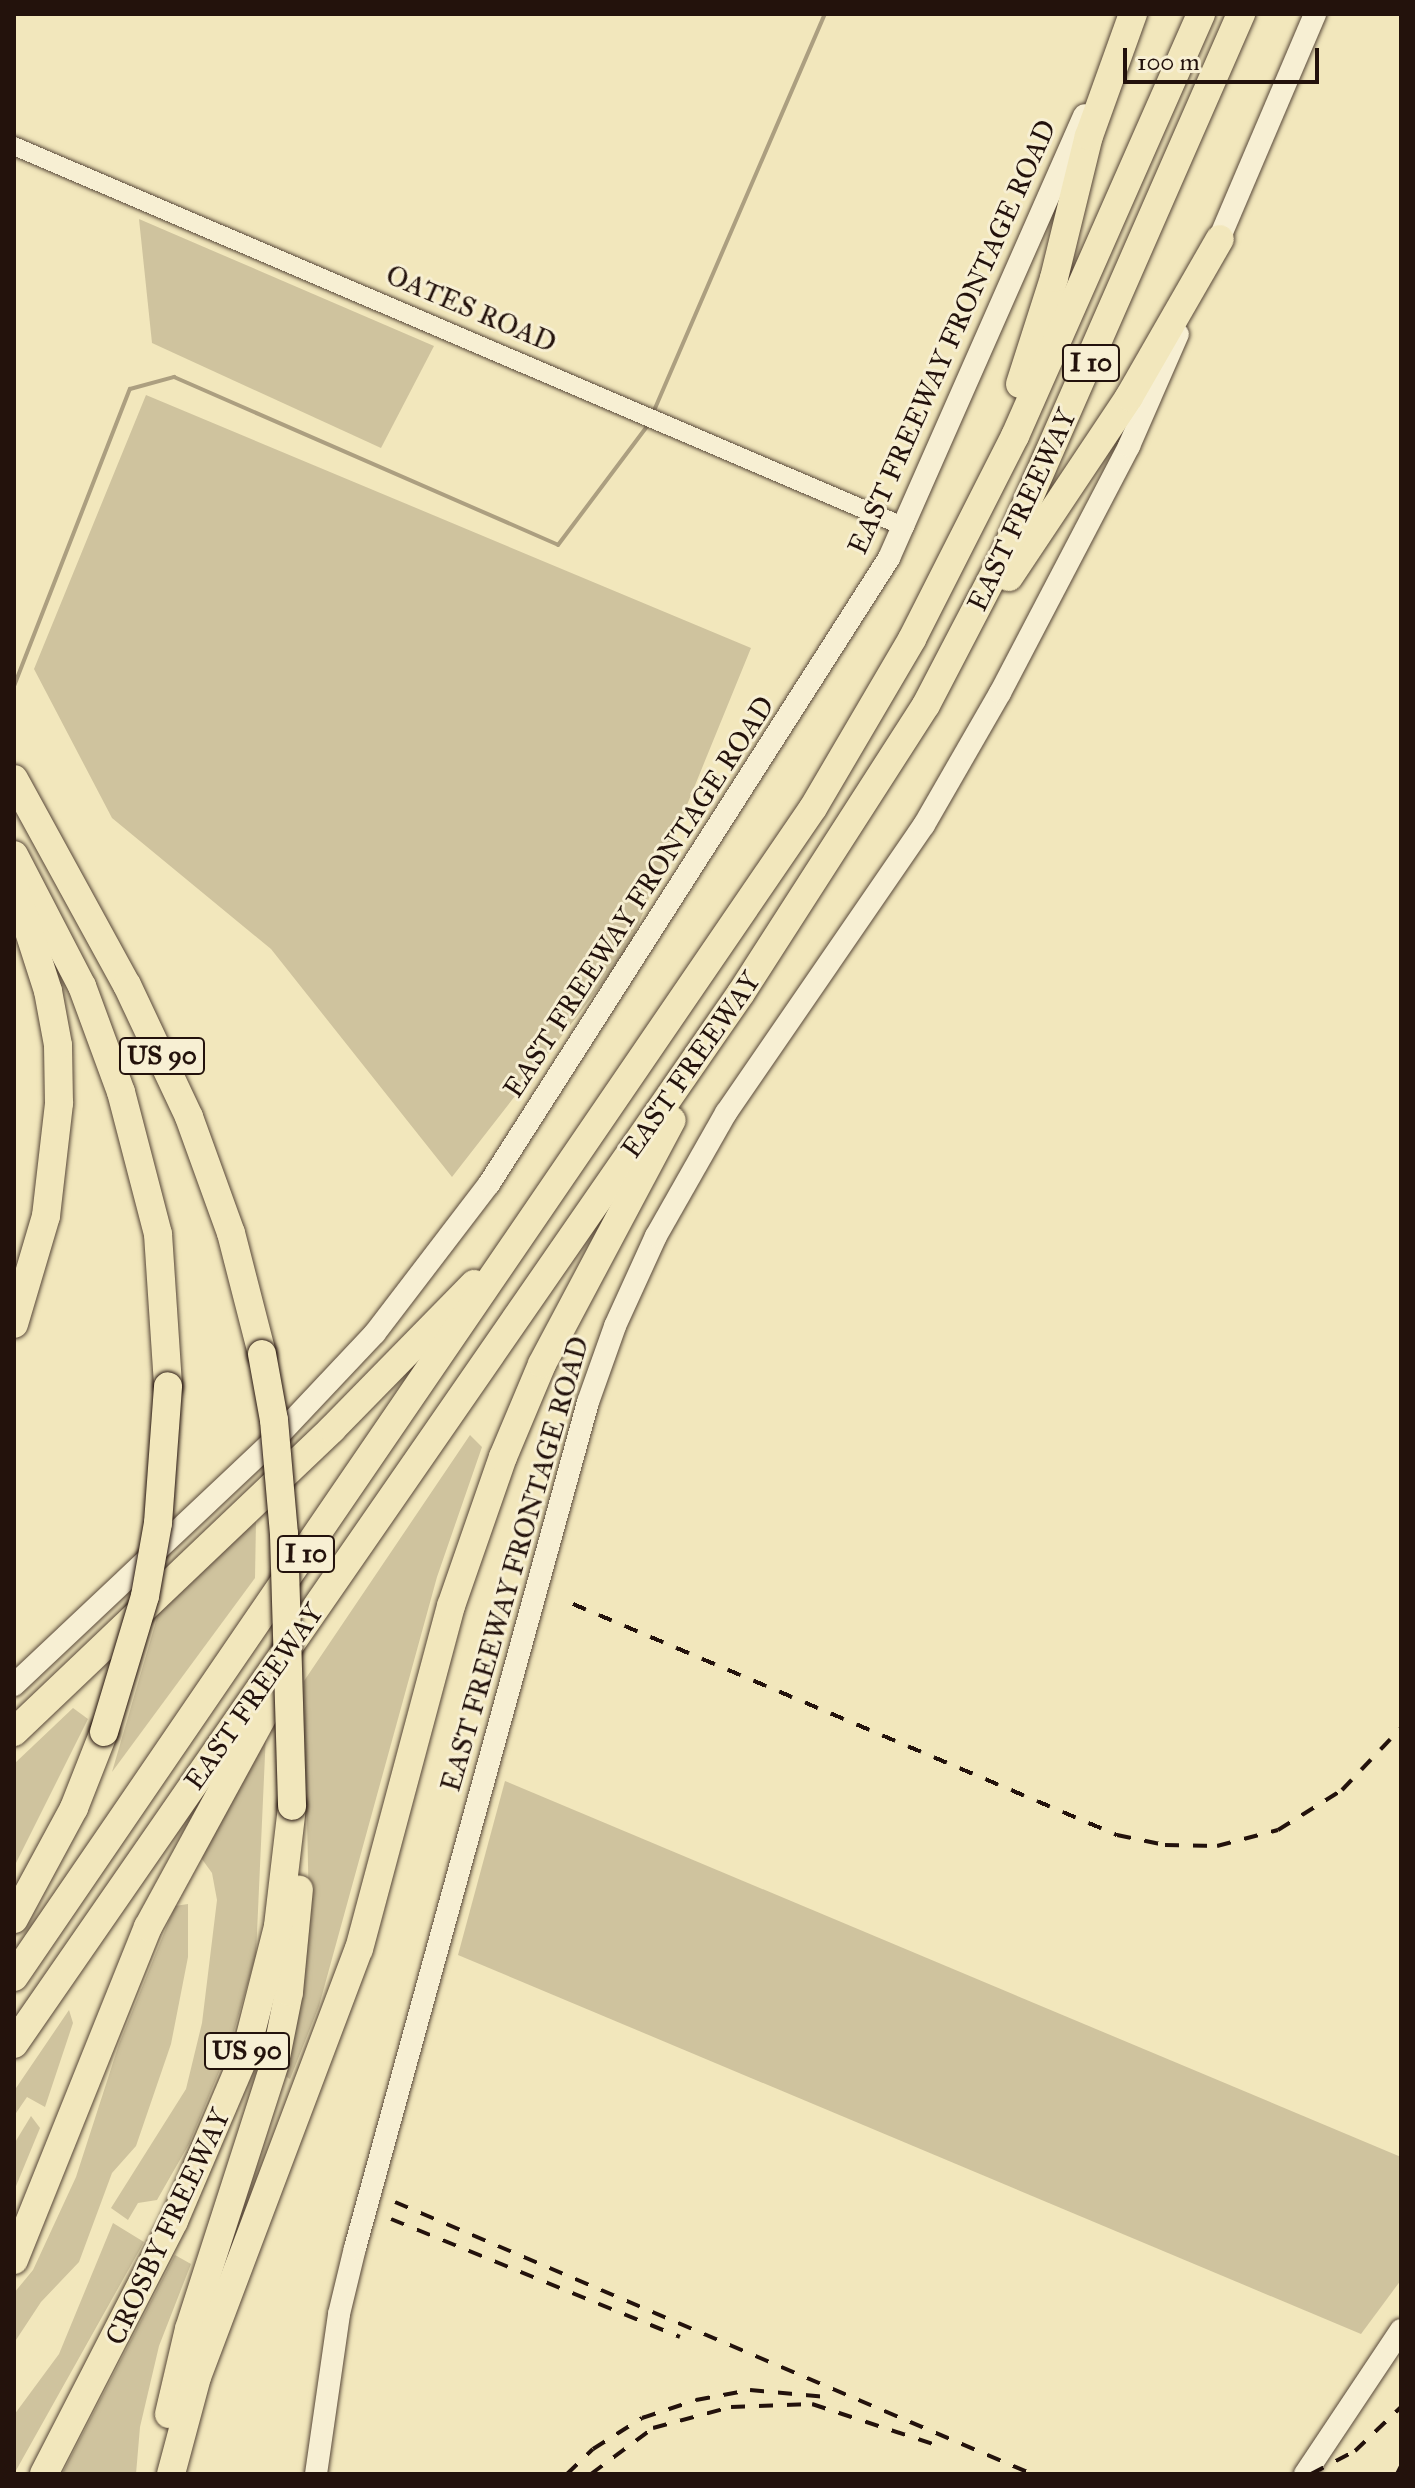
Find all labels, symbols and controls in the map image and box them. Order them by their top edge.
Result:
scale bar [1127,32,1323,82]
text: 100 m [1137,47,1200,77]
street label: EAST FREEWAY FRONTAGE ROAD [841,115,1063,559]
street label: OATES ROAD [381,258,561,360]
road number: I 10 [1061,341,1121,385]
street label: EAST FREEWAY [960,403,1084,617]
street label: EAST FREEWAY FRONTAGE ROAD [496,690,782,1104]
street label: EAST FREEWAY [614,966,768,1164]
road number: US 90 [118,1034,206,1078]
street label: EAST FREEWAY FRONTAGE ROAD [434,1333,596,1795]
road number: I 10 [276,1532,336,1576]
street label: EAST FREEWAY [177,1598,331,1796]
road number: US 90 [203,2029,291,2073]
street label: CROSBY FREEWAY [99,2104,237,2350]

